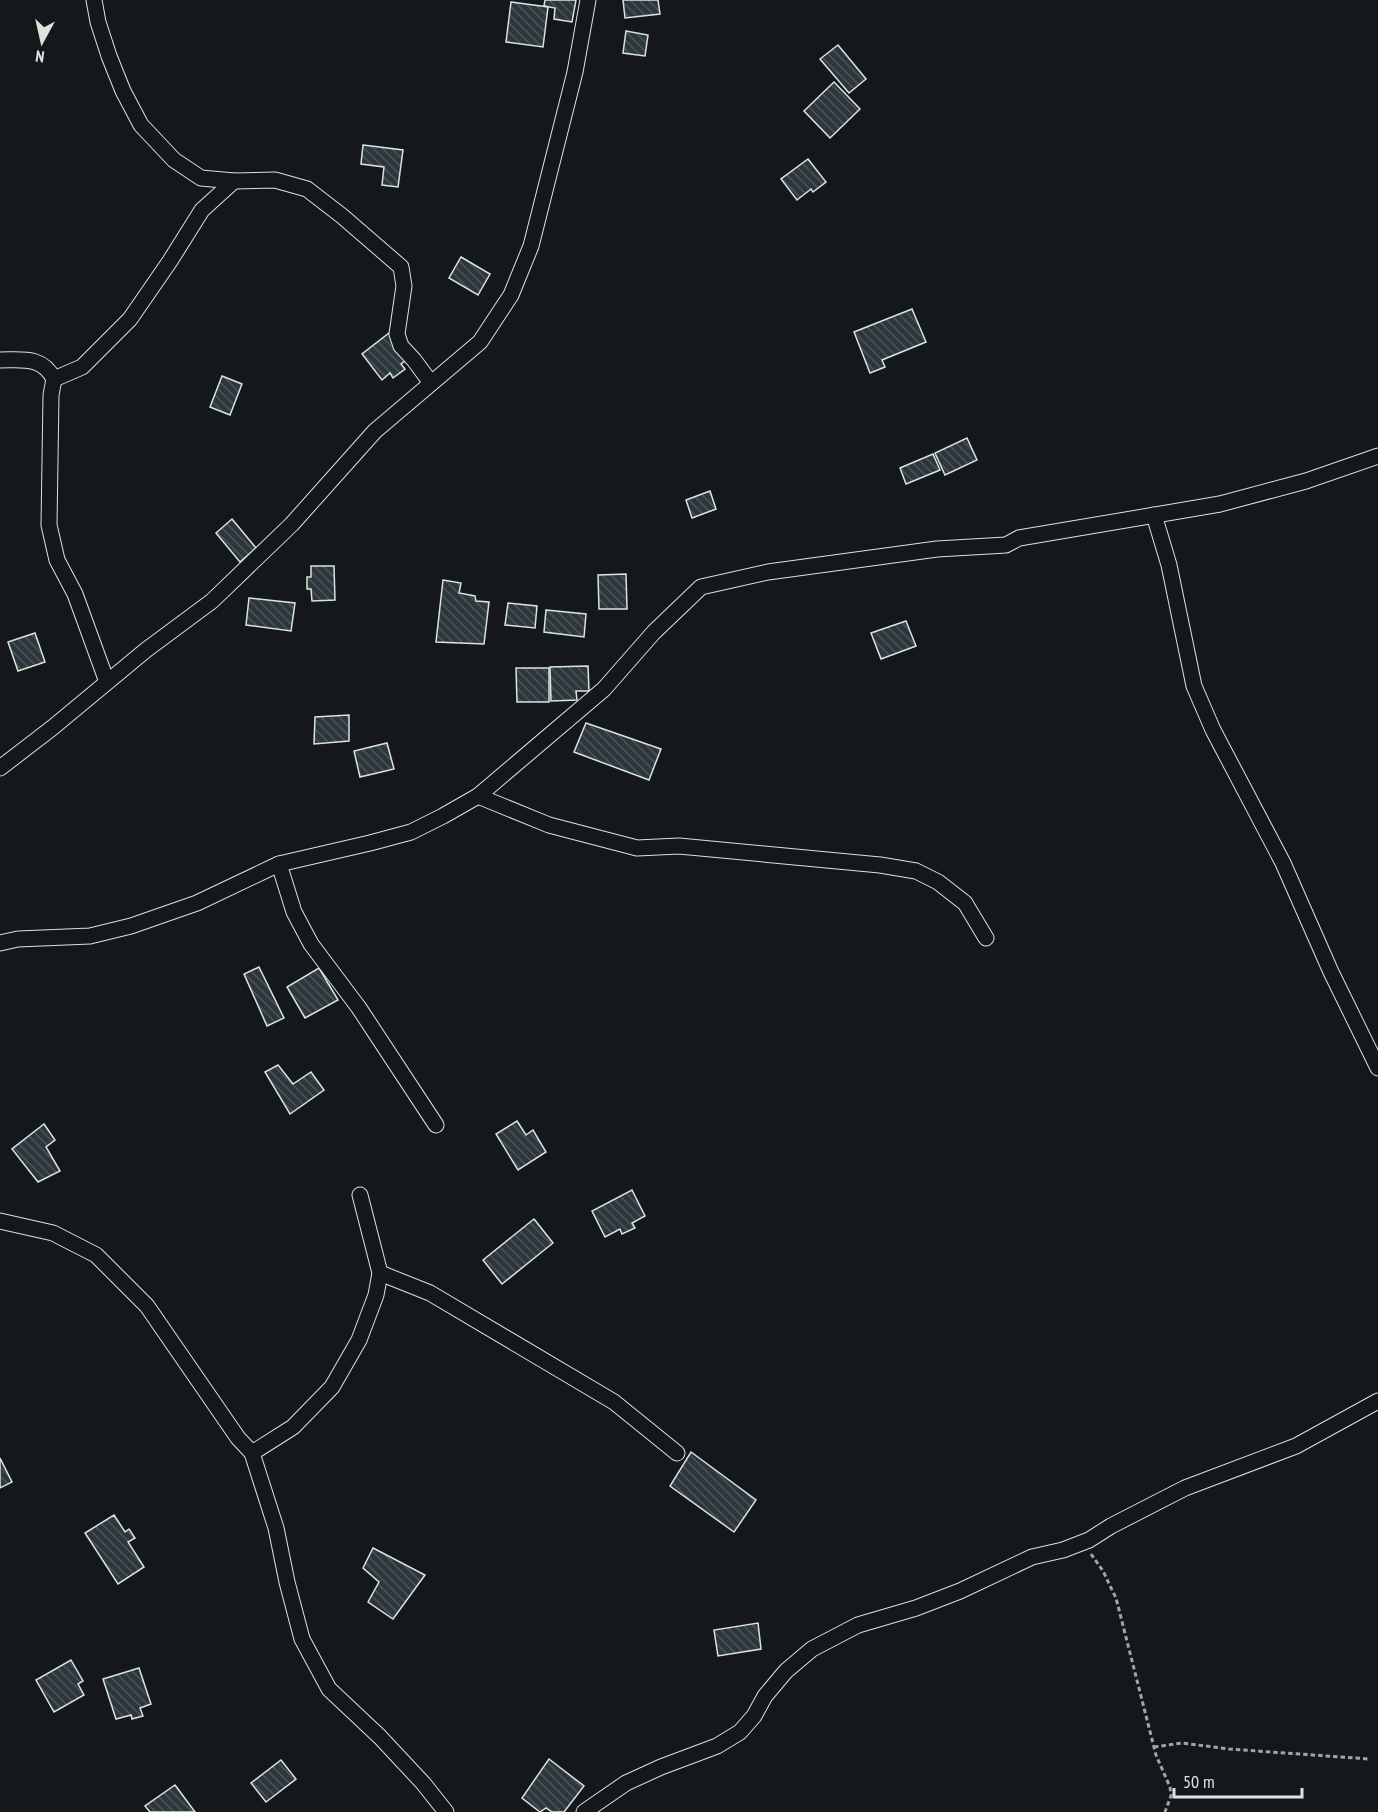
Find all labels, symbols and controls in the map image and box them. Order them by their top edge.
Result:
north arrow [12,12,72,72]
text: N [34,46,46,67]
scale bar [1174,1761,1302,1799]
text: 50 m [1183,1770,1215,1793]

